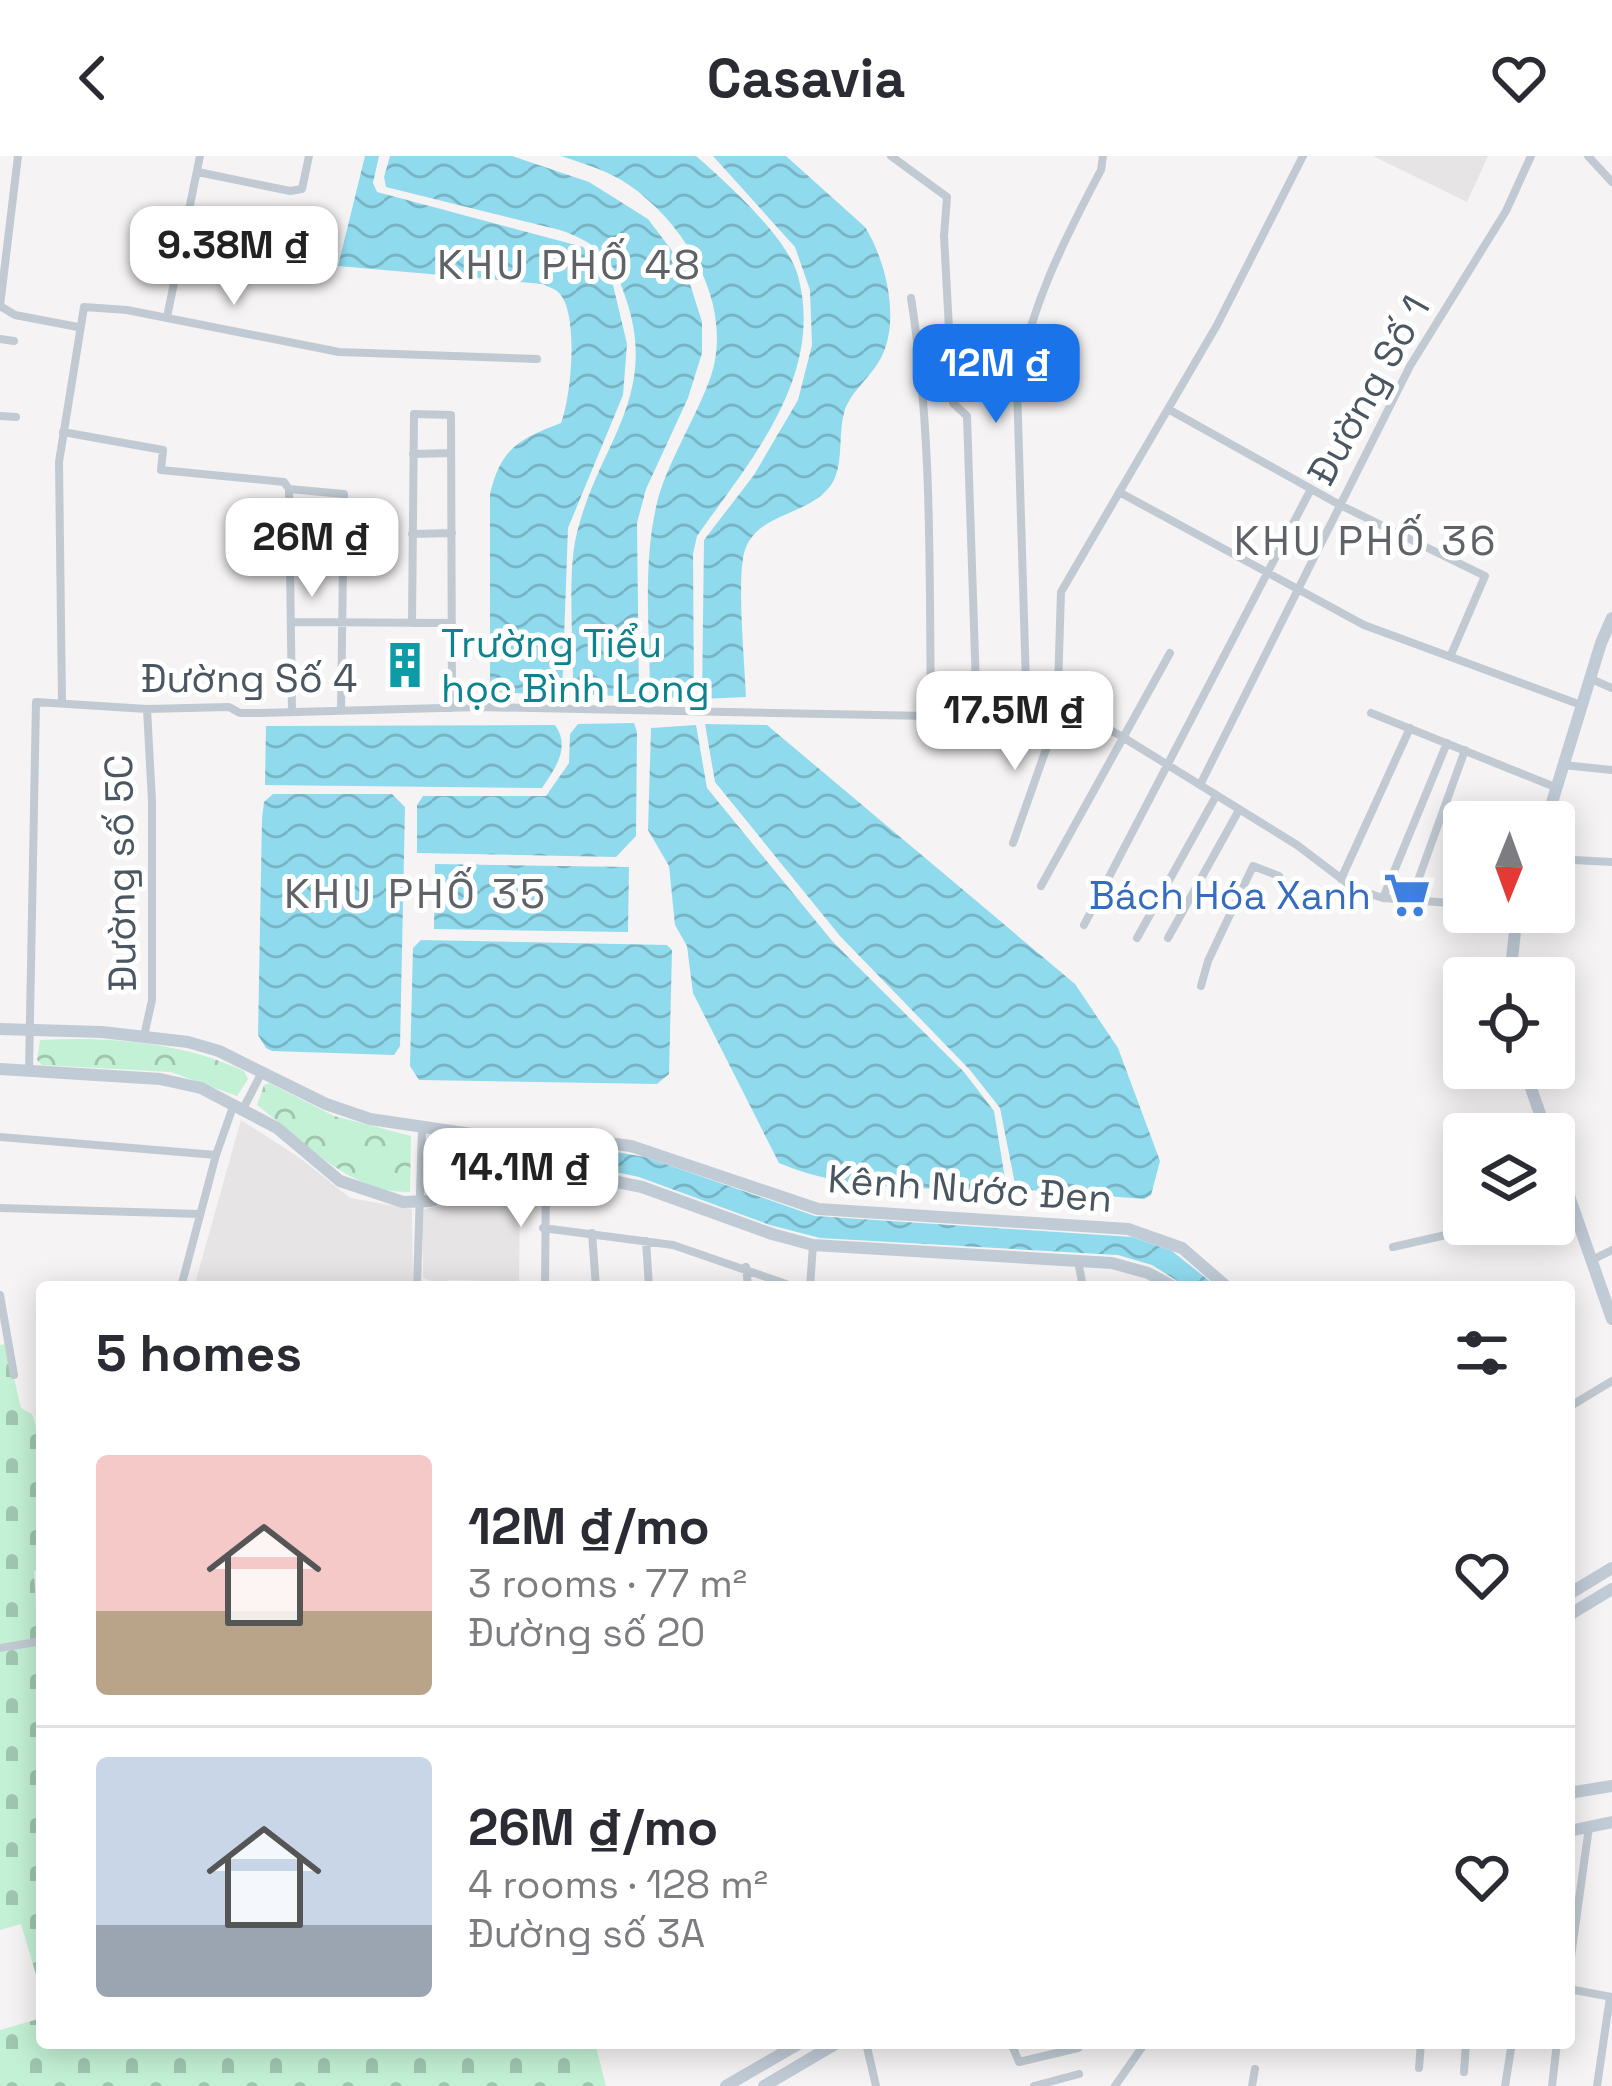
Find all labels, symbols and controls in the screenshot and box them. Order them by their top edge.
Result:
text: Casavia [707,44,905,113]
icon: back [60,45,126,111]
icon: heart [1486,45,1552,111]
pin: 9.38M ₫ [123,206,345,308]
text: 9.38M ₫ [157,220,311,269]
district label: KHU PHỐ 48 [437,238,703,291]
street label: Đường Số 1 [1296,287,1440,493]
pin: 12M ₫ [912,324,1080,426]
text: 12M ₫ [940,338,1052,387]
pin: 26M ₫ [228,498,396,600]
text: 26M ₫ [252,512,372,561]
district label: KHU PHỐ 36 [1234,514,1498,567]
place label: Trường Tiểu học Bình Long [441,619,710,713]
building icon: Trường Tiểu học Bình Long [380,640,430,690]
street label: Đường Số 4 [141,654,357,703]
pin: 17.5M ₫ [904,671,1126,773]
text: 17.5M ₫ [943,685,1087,734]
street label: Đường số 5C [94,754,147,992]
north arrow [1443,801,1575,933]
map controls [1443,801,1575,1245]
district label: KHU PHỐ 35 [284,867,548,920]
supermarket icon: Bách Hóa Xanh [1382,870,1432,920]
place label: Bách Hóa Xanh [1089,871,1371,920]
button: locate [1443,957,1575,1089]
button: layers [1443,1113,1575,1245]
pin: 14.1M ₫ [410,1128,632,1230]
text: 14.1M ₫ [450,1142,592,1191]
street label: Kênh Nước Đen [826,1154,1114,1223]
icon: filters [1449,1320,1515,1386]
text: 5 homes [96,1321,302,1386]
text: 12M ₫/mo [468,1494,710,1559]
icon: home [192,1503,336,1647]
icon: heart [1449,1542,1515,1608]
text: 3 rooms · 77 m² [468,1559,747,1608]
text: Đường số 20 [468,1608,705,1657]
text: 26M ₫/mo [468,1795,718,1860]
icon: home [192,1805,336,1949]
icon: heart [1449,1844,1515,1910]
text: 4 rooms · 128 m² [468,1860,768,1909]
text: Đường số 3A [468,1909,705,1958]

